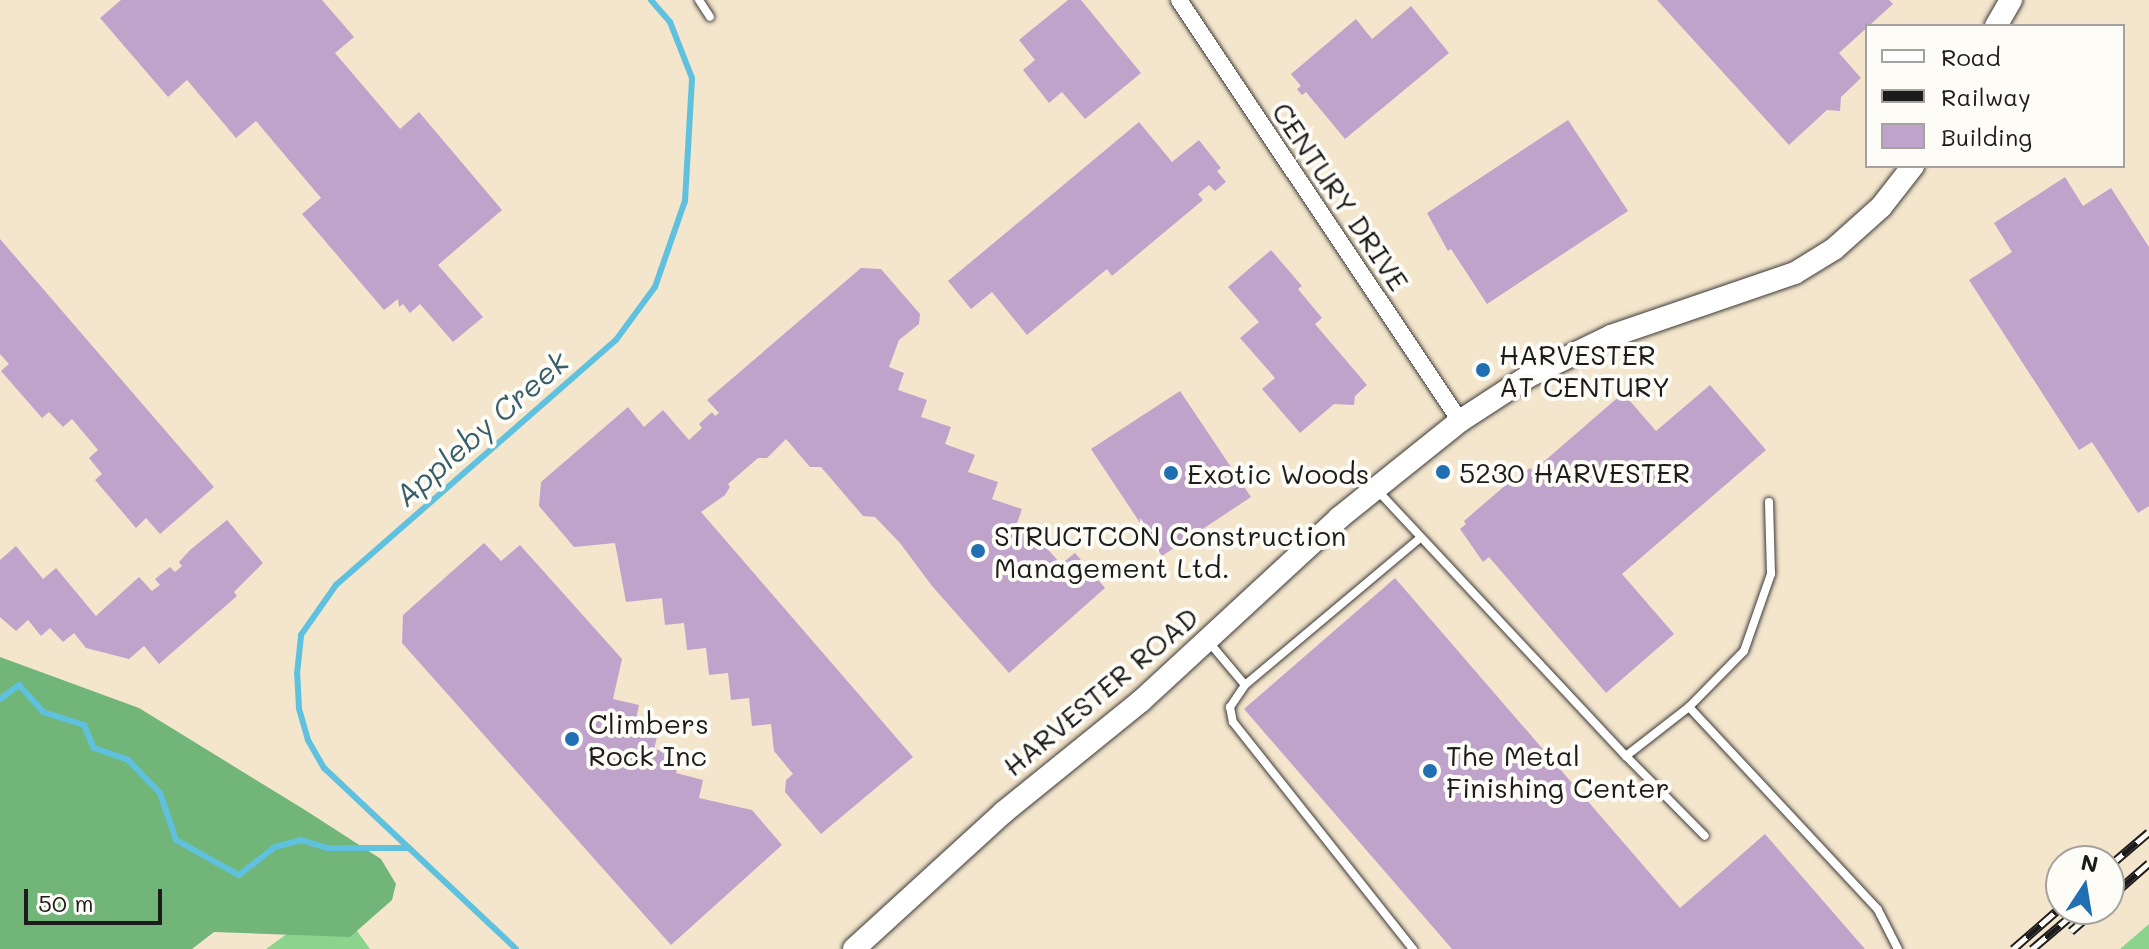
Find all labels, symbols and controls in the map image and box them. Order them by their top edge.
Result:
legend [1865,24,2125,168]
text: Road [1941,41,2001,72]
text: Railway [1941,81,2031,112]
street label: CENTURY DRIVE [1266,96,1416,296]
text: Building [1941,121,2032,152]
place label: HARVESTER AT CENTURY [1499,337,1670,403]
water label: Appleby Creek [387,343,575,513]
marker: HARVESTER AT CENTURY [1474,361,1492,379]
place label: 5230 HARVESTER [1459,455,1690,489]
place label: Exotic Woods [1187,456,1369,490]
marker: 5230 HARVESTER [1434,463,1452,481]
marker: Exotic Woods [1162,464,1180,482]
place label: STRUCTCON Construction Management Ltd. [994,518,1346,584]
marker: STRUCTCON Construction Management Ltd. [969,542,987,560]
street label: HARVESTER ROAD [996,600,1204,782]
place label: Climbers Rock Inc [588,706,709,772]
marker: Climbers Rock Inc [563,730,581,748]
place label: The Metal Finishing Center [1446,738,1670,804]
marker: The Metal Finishing Center [1421,762,1439,780]
north arrow [2045,845,2125,925]
text: N [2078,847,2101,879]
scale bar [28,873,166,923]
text: 50 m [38,887,94,918]

